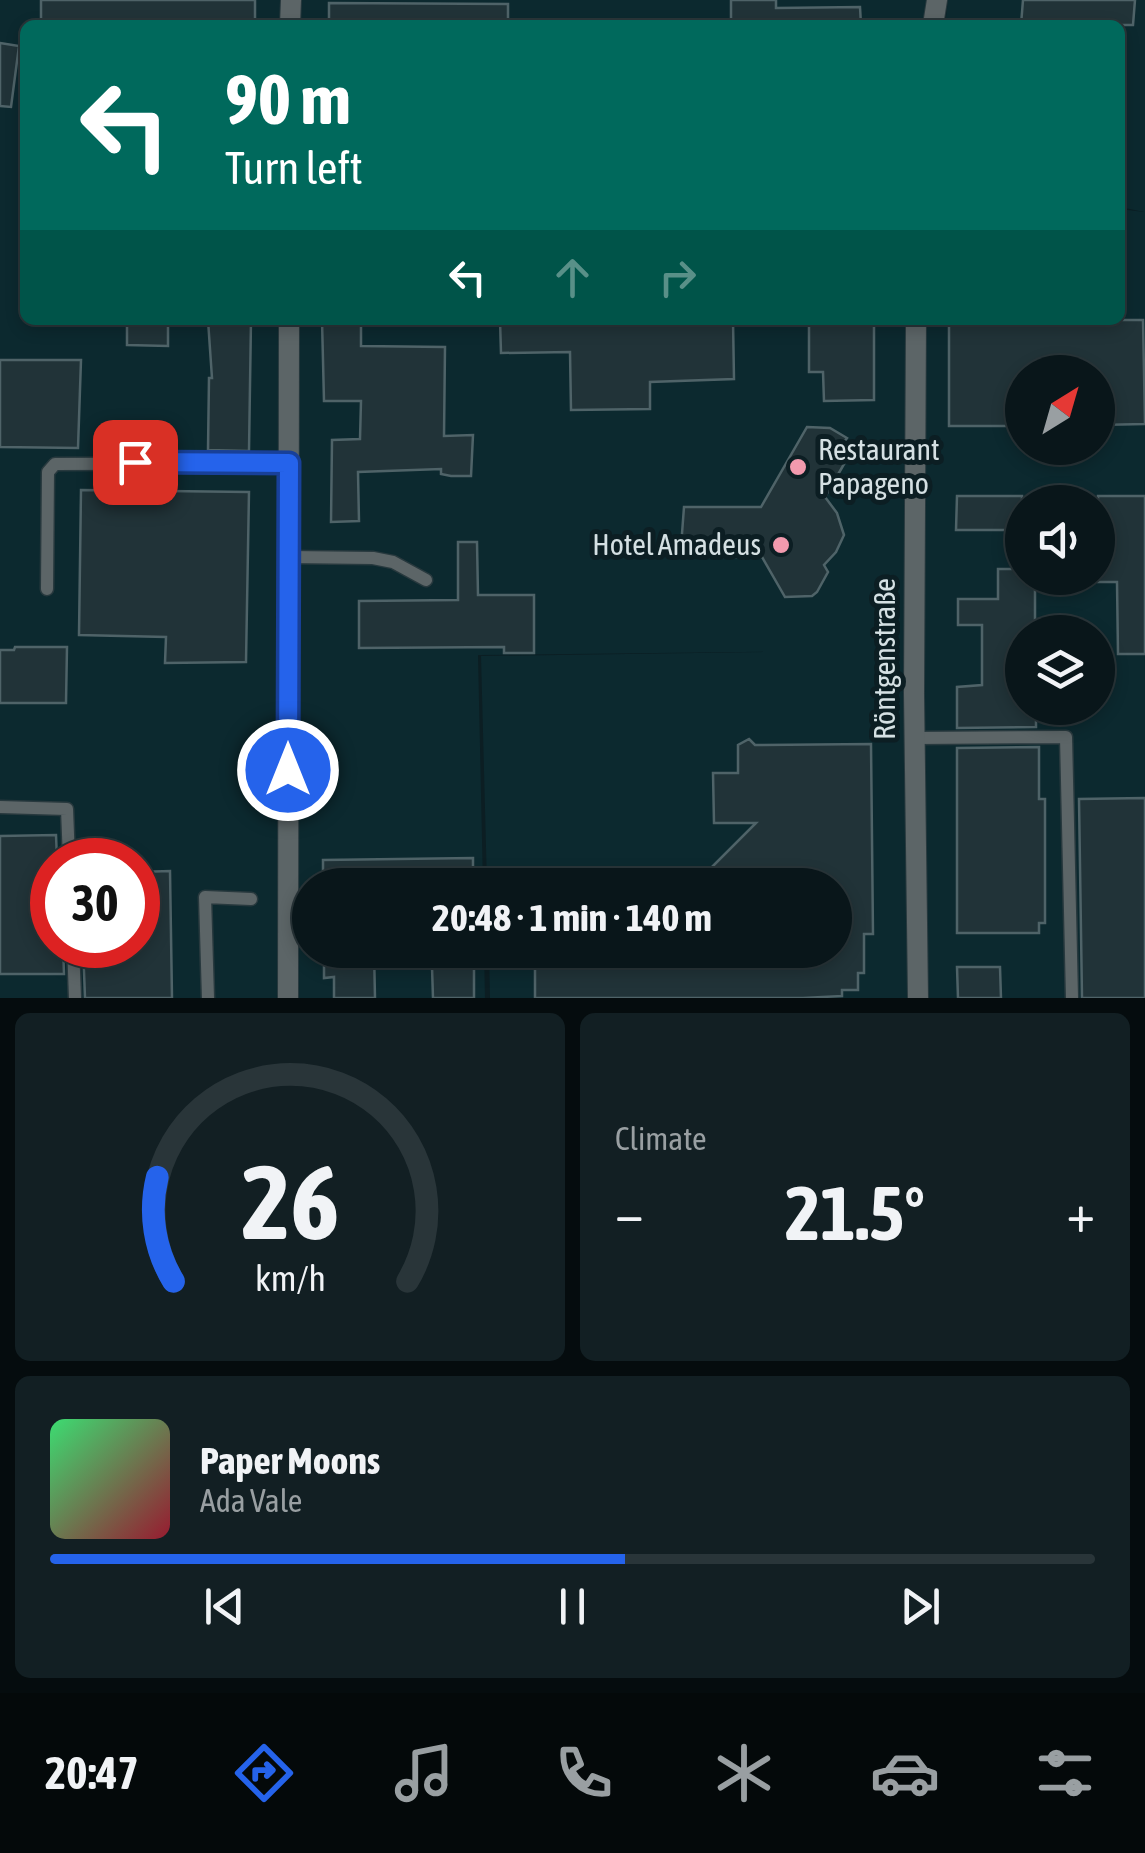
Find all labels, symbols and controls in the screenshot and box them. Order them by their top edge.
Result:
text: 90 m [225,59,351,139]
icon: left [60,60,190,190]
text: Turn left [225,142,363,194]
icon: left [440,250,495,305]
icon: ahead [545,250,600,305]
icon: right [650,250,705,305]
north arrow [1005,355,1115,465]
map controls [1005,355,1115,725]
pin [93,420,178,505]
place label: Restaurant Papageno [818,432,940,500]
icon: arrive [108,435,163,490]
marker: Restaurant Papageno [787,456,809,478]
button: sound [1005,485,1115,595]
place label: Hotel Amadeus [592,527,761,561]
marker: Hotel Amadeus [770,534,792,556]
street label: Röntgenstraße [867,578,901,740]
button: layers [1005,615,1115,725]
position arrow [236,718,340,822]
speed limit sign: 30 [30,838,160,968]
text: 20:48 · 1 min · 140 m [432,896,712,939]
text: Climate [615,1120,707,1157]
text: 26 [241,1142,339,1261]
text: 21.5° [785,1170,925,1256]
text: − [615,1181,644,1244]
text: + [1066,1181,1095,1244]
text: km/h [255,1258,325,1299]
text: Paper Moons [200,1439,380,1482]
text: Ada Vale [200,1482,302,1519]
icon: previous [197,1579,252,1634]
icon: pause [545,1579,600,1634]
icon: next [893,1579,948,1634]
icon: directions [229,1738,299,1808]
icon: music [389,1738,459,1808]
icon: phone [549,1738,619,1808]
icon: climate [709,1738,779,1808]
icon: car [870,1738,940,1808]
icon: filters [1030,1738,1100,1808]
text: 20:47 [45,1747,139,1799]

